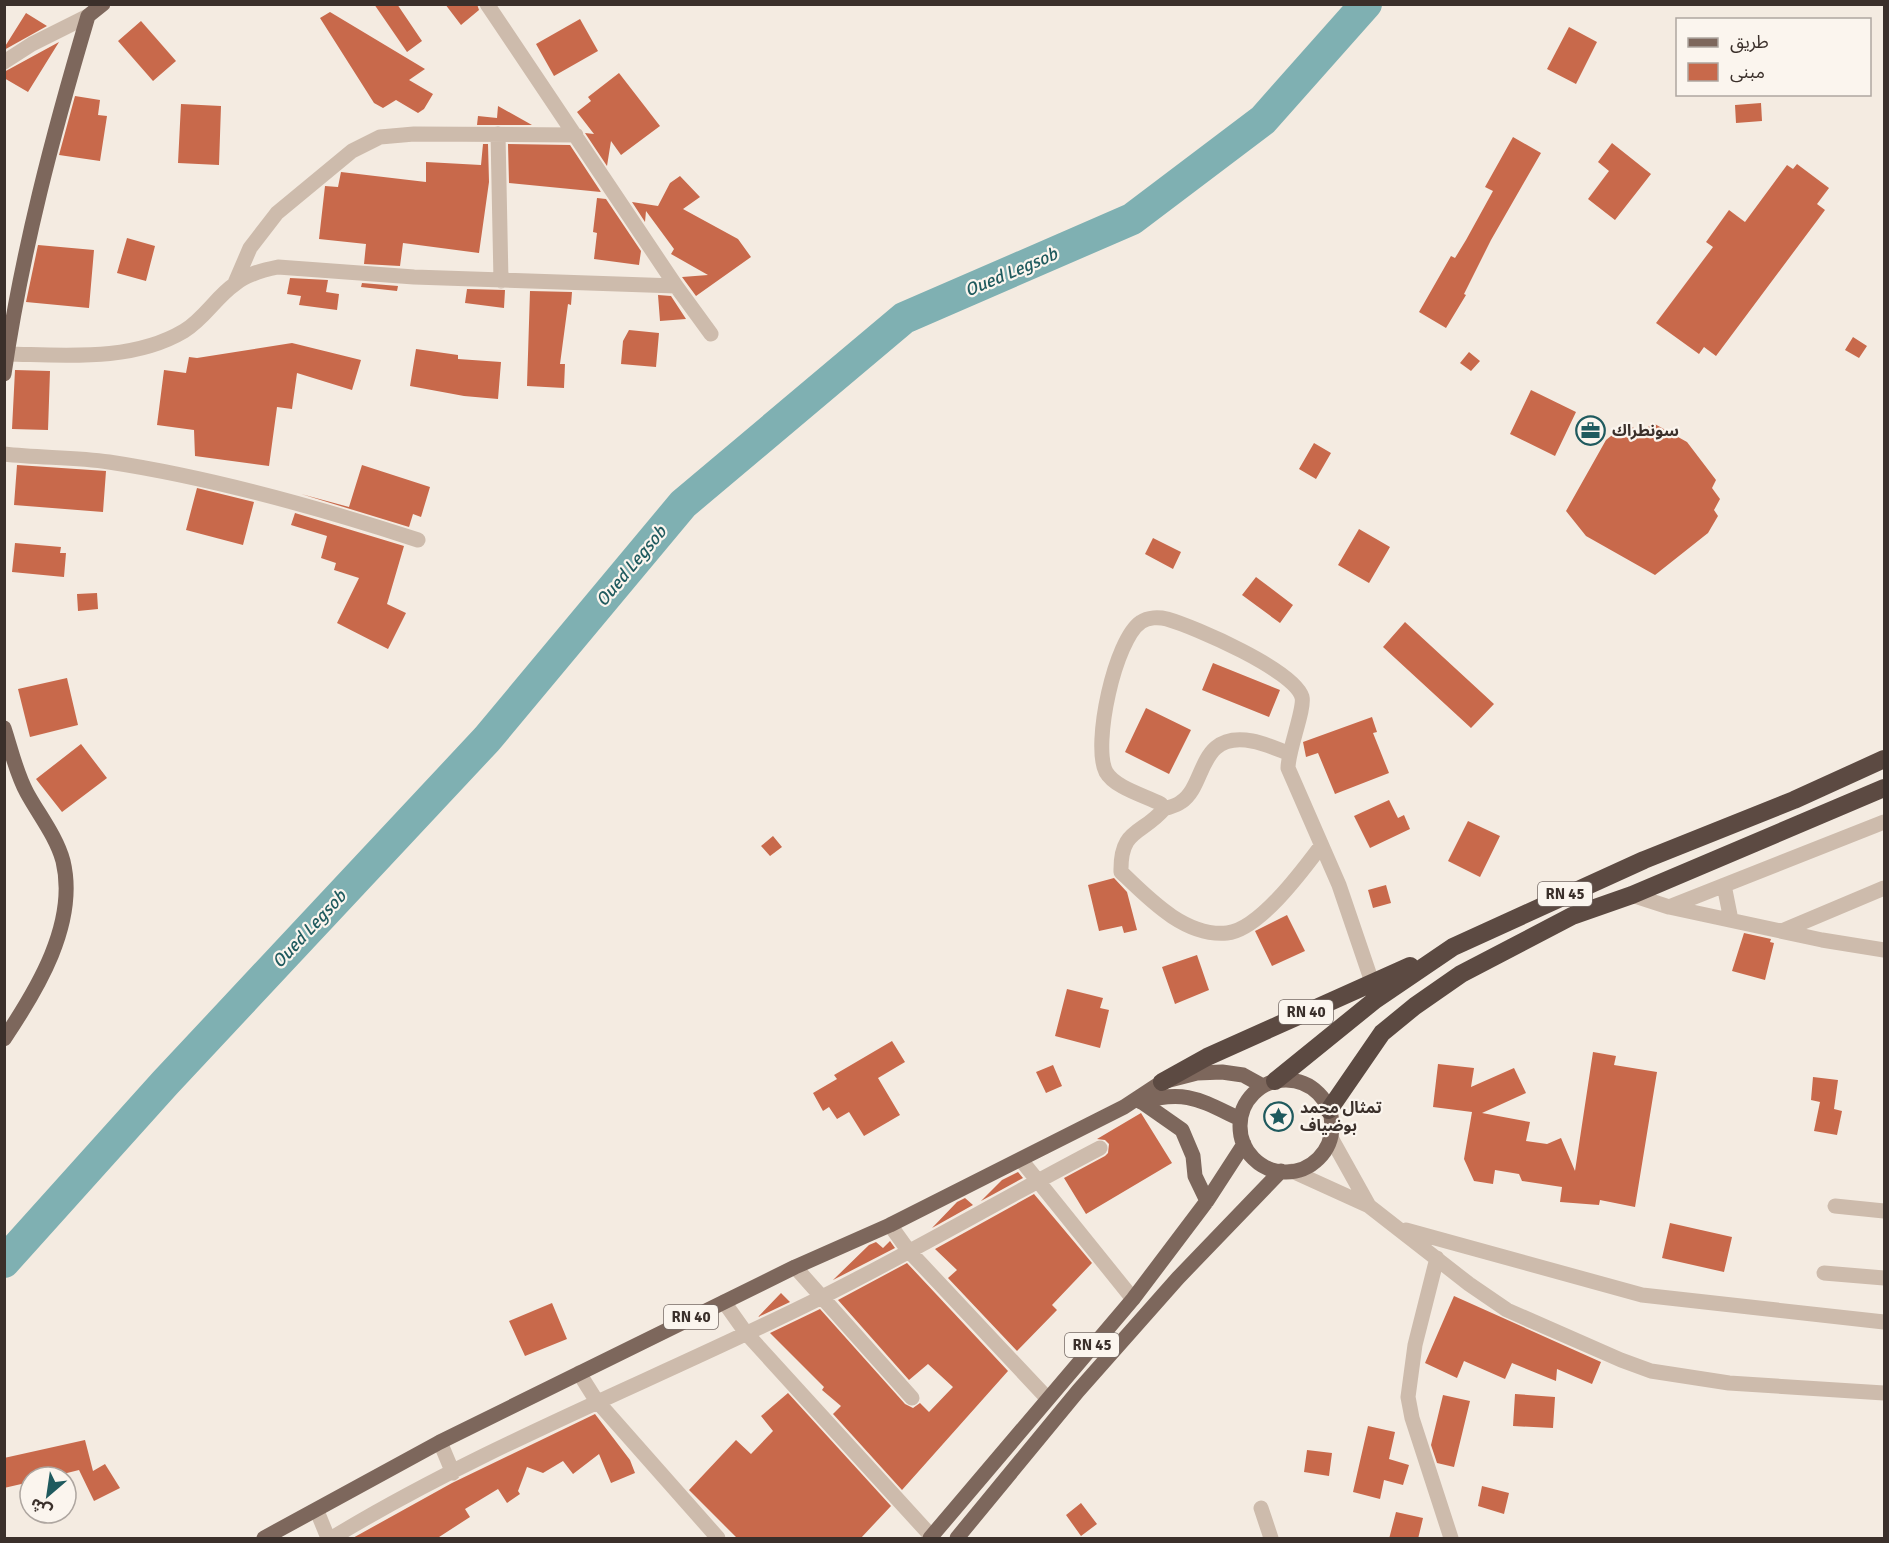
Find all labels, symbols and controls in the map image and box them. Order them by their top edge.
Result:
legend [1676,18,1871,96]
text: طريق [1730,31,1769,53]
text: مبنى [1730,61,1765,83]
water label: Oued Legsob [961,242,1062,301]
office icon: سونطراك [1575,414,1607,446]
place label: سونطراك [1612,421,1679,441]
water label: Oued Legsob [591,520,672,611]
road number: RN 45 [1538,882,1592,906]
water label: Oued Legsob [267,884,352,972]
road number: RN 40 [1279,1000,1333,1024]
place label: تمثال محمد بوضياف [1300,1098,1382,1136]
place icon: تمثال محمد بوضياف [1263,1100,1295,1132]
road number: RN 40 [664,1305,718,1329]
road number: RN 45 [1065,1333,1119,1357]
north arrow [18,1465,78,1525]
text: ش [27,1493,56,1521]

